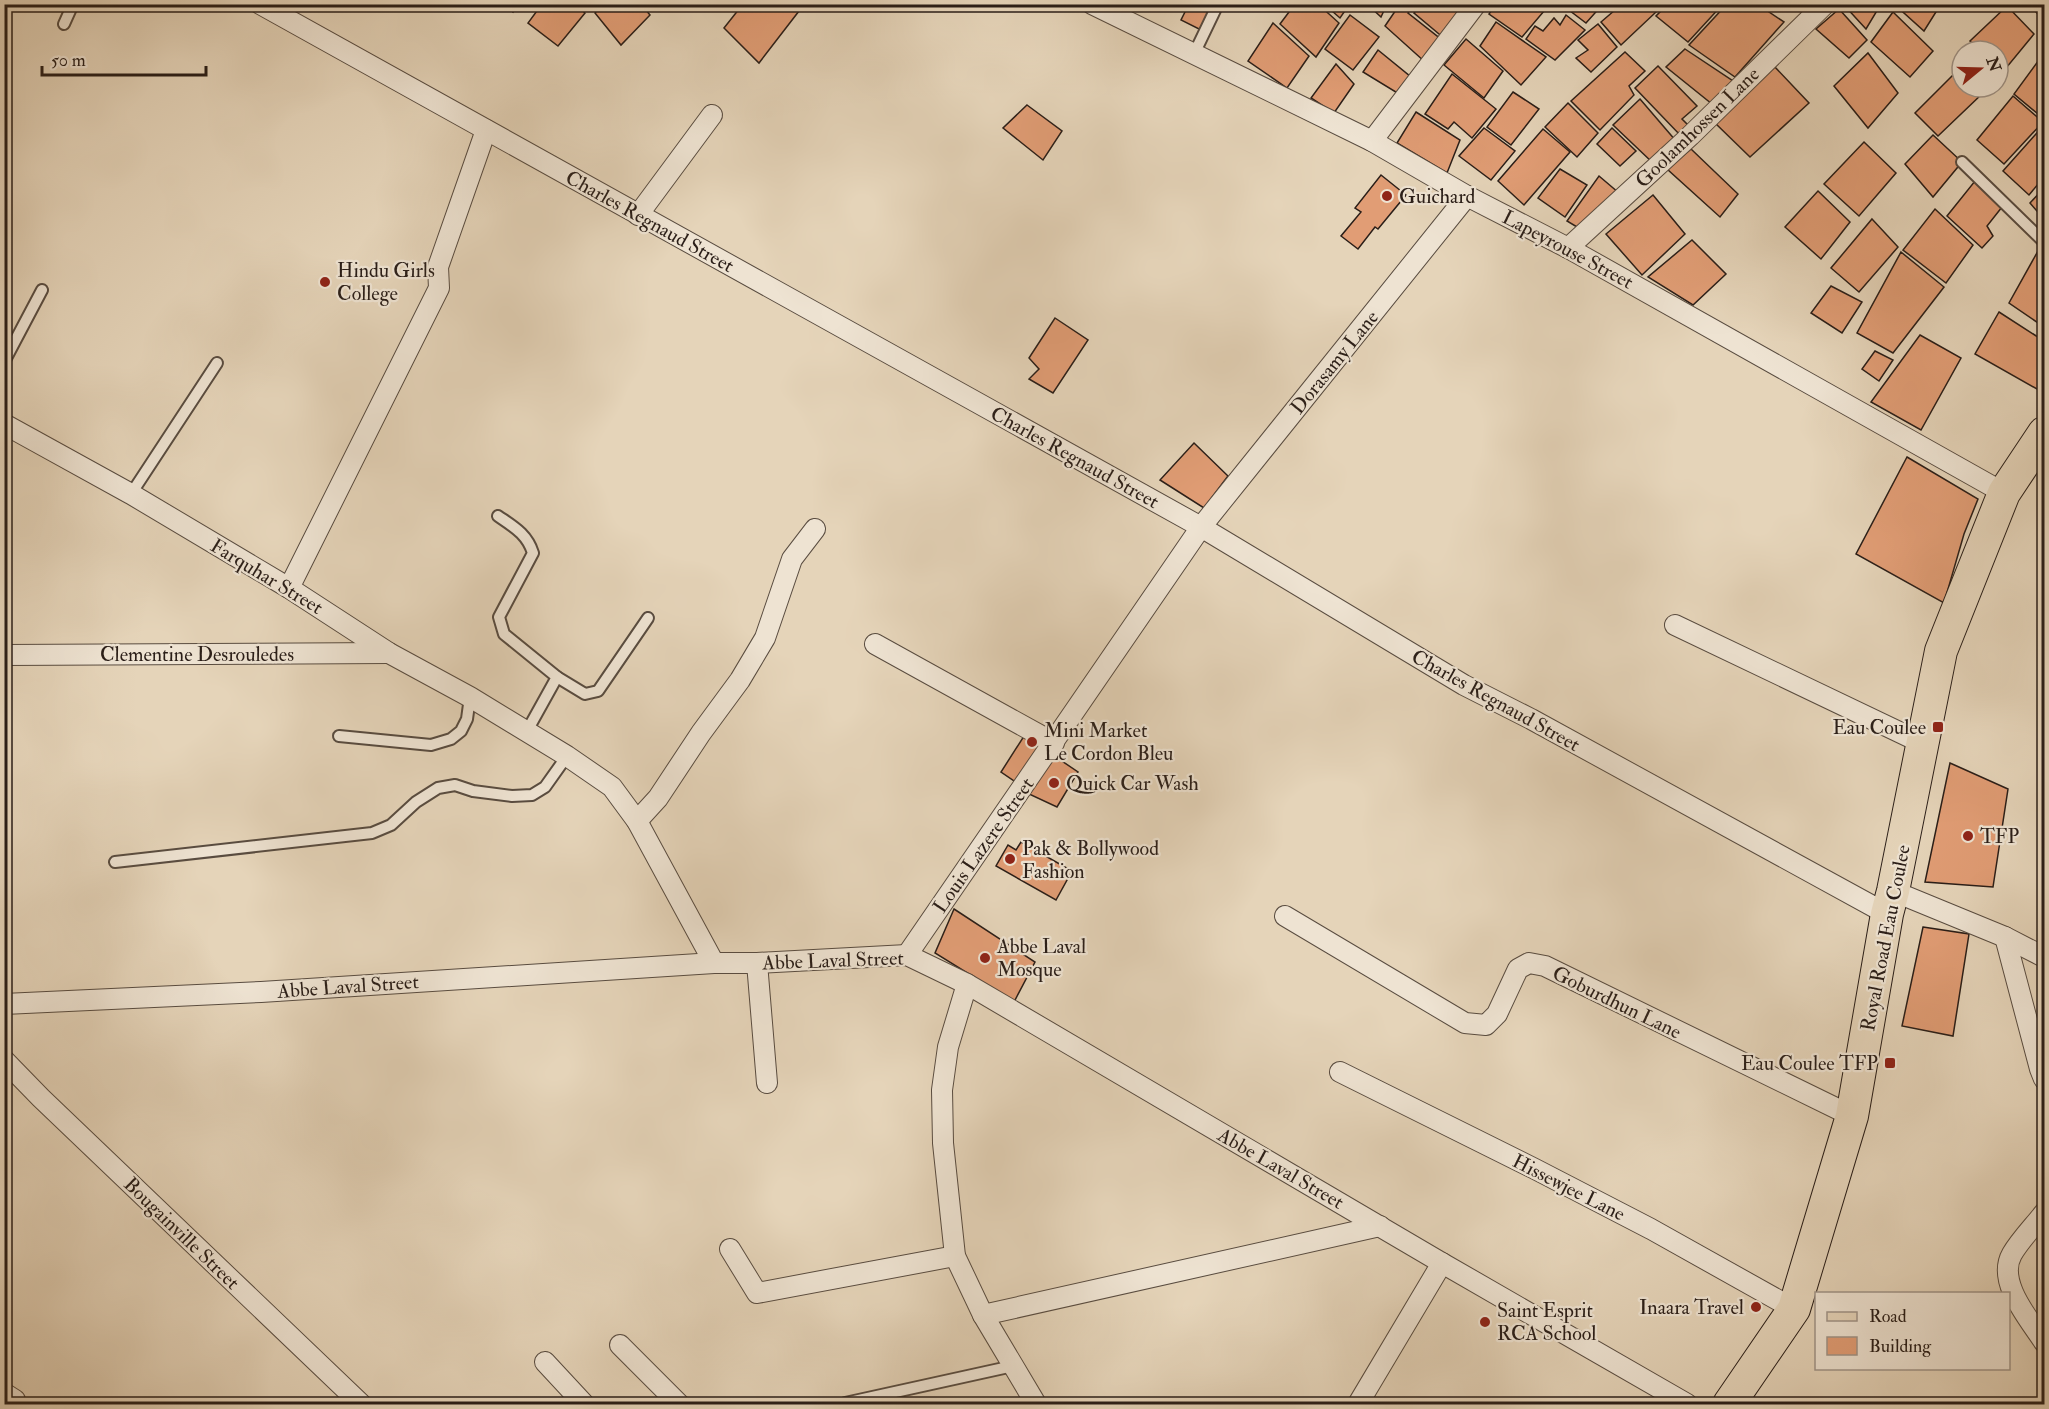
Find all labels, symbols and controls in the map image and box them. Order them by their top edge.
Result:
scale bar [42,39,206,77]
north arrow [1950,39,2010,99]
text: 50 m [51,49,86,72]
text: N [1981,53,2005,75]
street label: Goolamhossen Lane [1630,62,1765,193]
street label: Charles Regnaud Street [561,165,739,278]
place label: Guichard [1399,184,1475,209]
marker: Guichard [1380,189,1394,203]
street label: Lapeyrouse Street [1497,204,1638,296]
place label: Hindu Girls College [337,258,435,306]
marker: Hindu Girls College [318,275,332,289]
street label: Dorasamy Lane [1285,305,1384,419]
street label: Charles Regnaud Street [986,401,1164,514]
street label: Farquhar Street [206,533,328,620]
street label: Clementine Desrouledes [100,642,294,667]
street label: Charles Regnaud Street [1407,644,1585,757]
place label: Eau Coulee [1832,715,1926,740]
place label: Mini Market Le Cordon Bleu [1044,718,1173,766]
marker: Eau Coulee [1931,720,1945,734]
marker: Mini Market Le Cordon Bleu [1025,735,1039,749]
place label: Quick Car Wash [1066,771,1199,796]
street label: Louis Lazere Street [927,772,1040,918]
marker: Quick Car Wash [1047,776,1061,790]
place label: TFP [1980,824,2019,849]
marker: TFP [1961,829,1975,843]
place label: Pak & Bollywood Fashion [1022,836,1159,884]
street label: Royal Road Eau Coulee [1855,843,1916,1034]
marker: Pak & Bollywood Fashion [1003,852,1017,866]
place label: Abbe Laval Mosque [996,934,1086,982]
street label: Abbe Laval Street [761,946,905,975]
marker: Abbe Laval Mosque [978,951,992,965]
street label: Goburdhun Lane [1548,960,1685,1044]
street label: Abbe Laval Street [276,969,420,1004]
place label: Eau Coulee TFP [1741,1051,1878,1076]
marker: Eau Coulee TFP [1883,1056,1897,1070]
street label: Abbe Laval Street [1212,1122,1349,1215]
street label: Hissewjee Lane [1508,1148,1629,1227]
street label: Bougainville Street [119,1172,245,1295]
legend [1815,1292,2010,1370]
place label: Inaara Travel [1639,1295,1744,1320]
place label: Saint Esprit RCA School [1497,1298,1596,1346]
marker: Inaara Travel [1749,1300,1763,1314]
text: Road [1869,1305,1907,1328]
marker: Saint Esprit RCA School [1478,1315,1492,1329]
text: Building [1869,1335,1932,1358]

